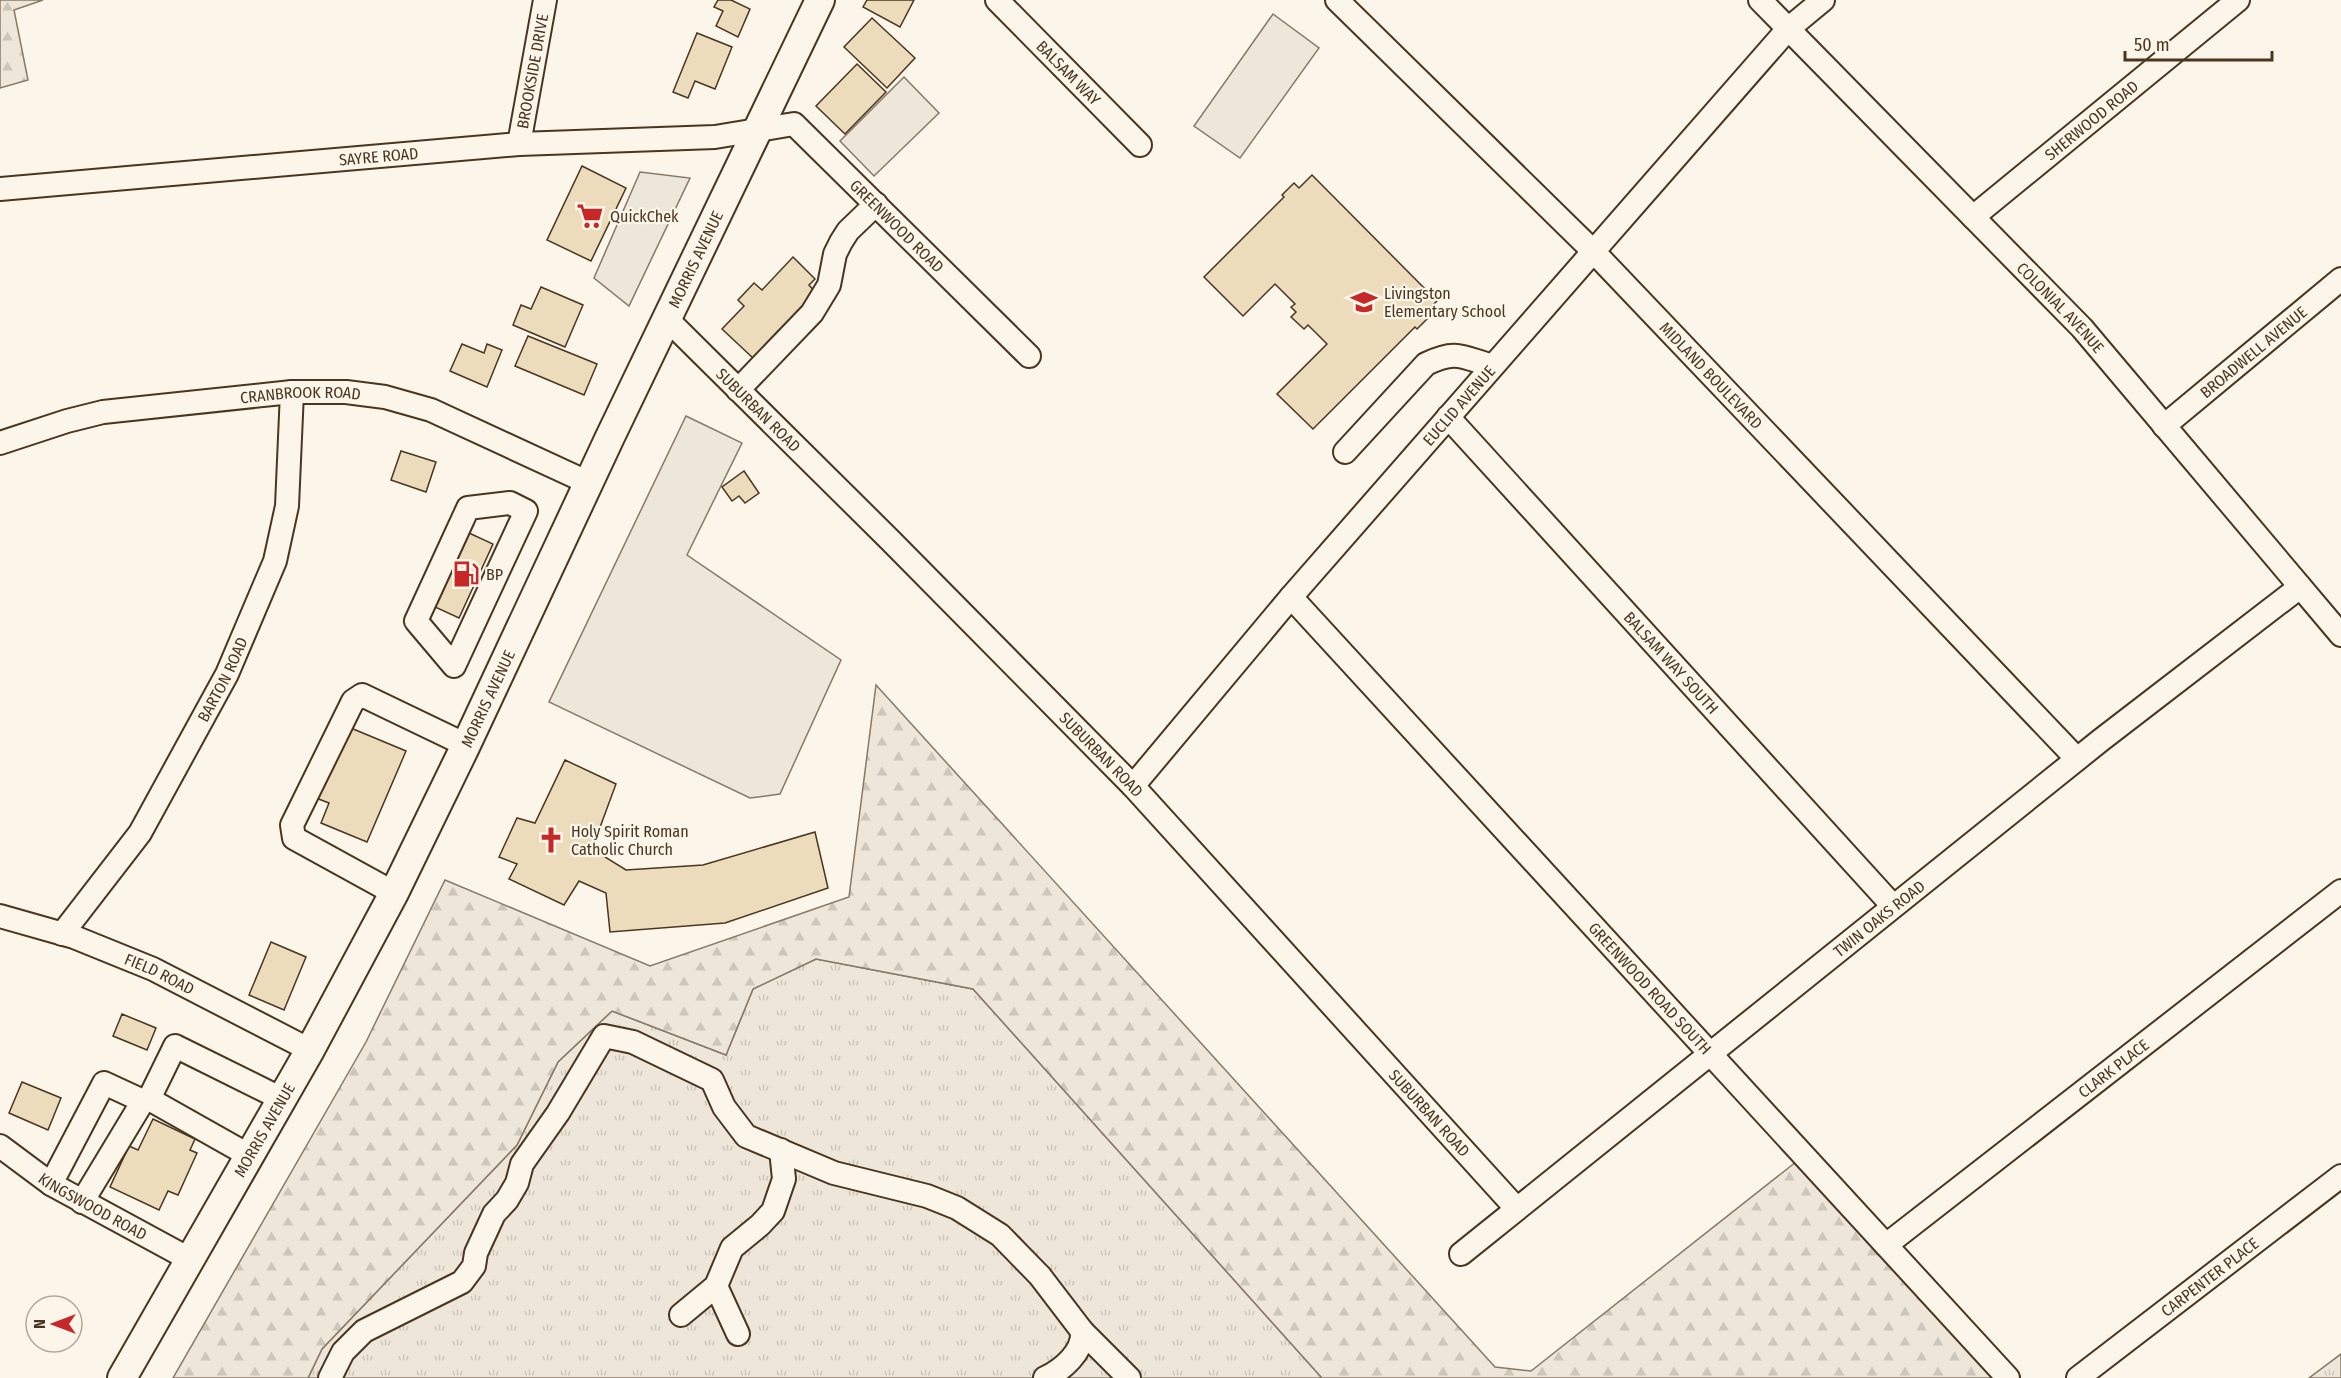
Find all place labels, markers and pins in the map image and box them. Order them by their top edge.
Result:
supermarket icon: QuickChek [575,201,605,231]
place label: QuickChek [610,207,679,226]
place label: Livingston Elementary School [1384,284,1506,321]
school or university icon: Livingston Elementary School [1349,287,1379,317]
fuel station icon: BP [451,559,481,589]
place label: BP [486,565,503,584]
place label: Holy Spirit Roman Catholic Church [571,822,689,859]
church icon: Holy Spirit Roman Catholic Church [536,825,566,855]

